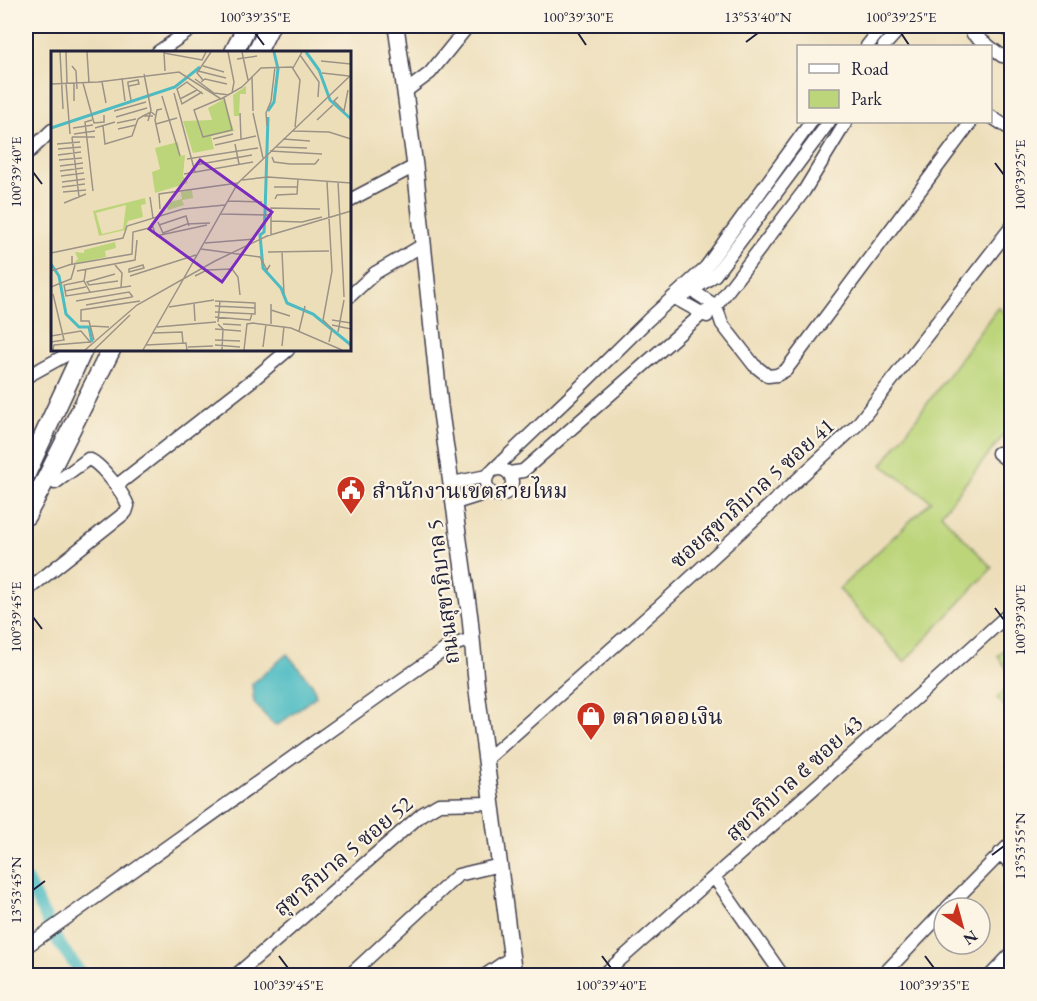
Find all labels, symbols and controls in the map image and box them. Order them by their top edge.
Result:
text: 100°39'35"E [219,7,291,26]
text: 100°39'30"E [542,7,614,26]
text: 13°53'40"N [724,7,792,26]
text: 100°39'25"E [865,7,937,26]
legend [797,45,992,123]
inset map [51,51,351,351]
text: Road [851,57,890,80]
text: Park [851,87,882,110]
text: 100°39'40"E [6,136,25,208]
text: 100°39'25"E [1010,139,1029,211]
street label: ซอยสุขาภิบาล 5 ซอย 41 [663,411,841,575]
public building icon: สำนักงานเขตสายไหม [335,474,367,516]
place label: สำนักงานเขตสายไหม [372,476,568,505]
street label: ถนนสุขาภิบาล 5 [420,518,466,666]
text: 100°39'45"E [6,581,25,653]
text: 100°39'30"E [1010,584,1029,656]
shop icon: ตลาดออเงิน [575,700,607,742]
place label: ตลาดออเงิน [612,702,723,731]
street label: สุขาภิบาล ๕ ซอย 43 [719,709,869,847]
street label: สุขาภิบาล 5 ซอย 52 [267,789,419,923]
text: 13°53'55"N [1010,812,1029,880]
text: 13°53'45"N [6,856,25,924]
north arrow [932,896,992,956]
text: N [959,925,982,950]
text: 100°39'45"E [252,975,324,994]
text: 100°39'40"E [575,975,647,994]
text: 100°39'35"E [898,975,970,994]

